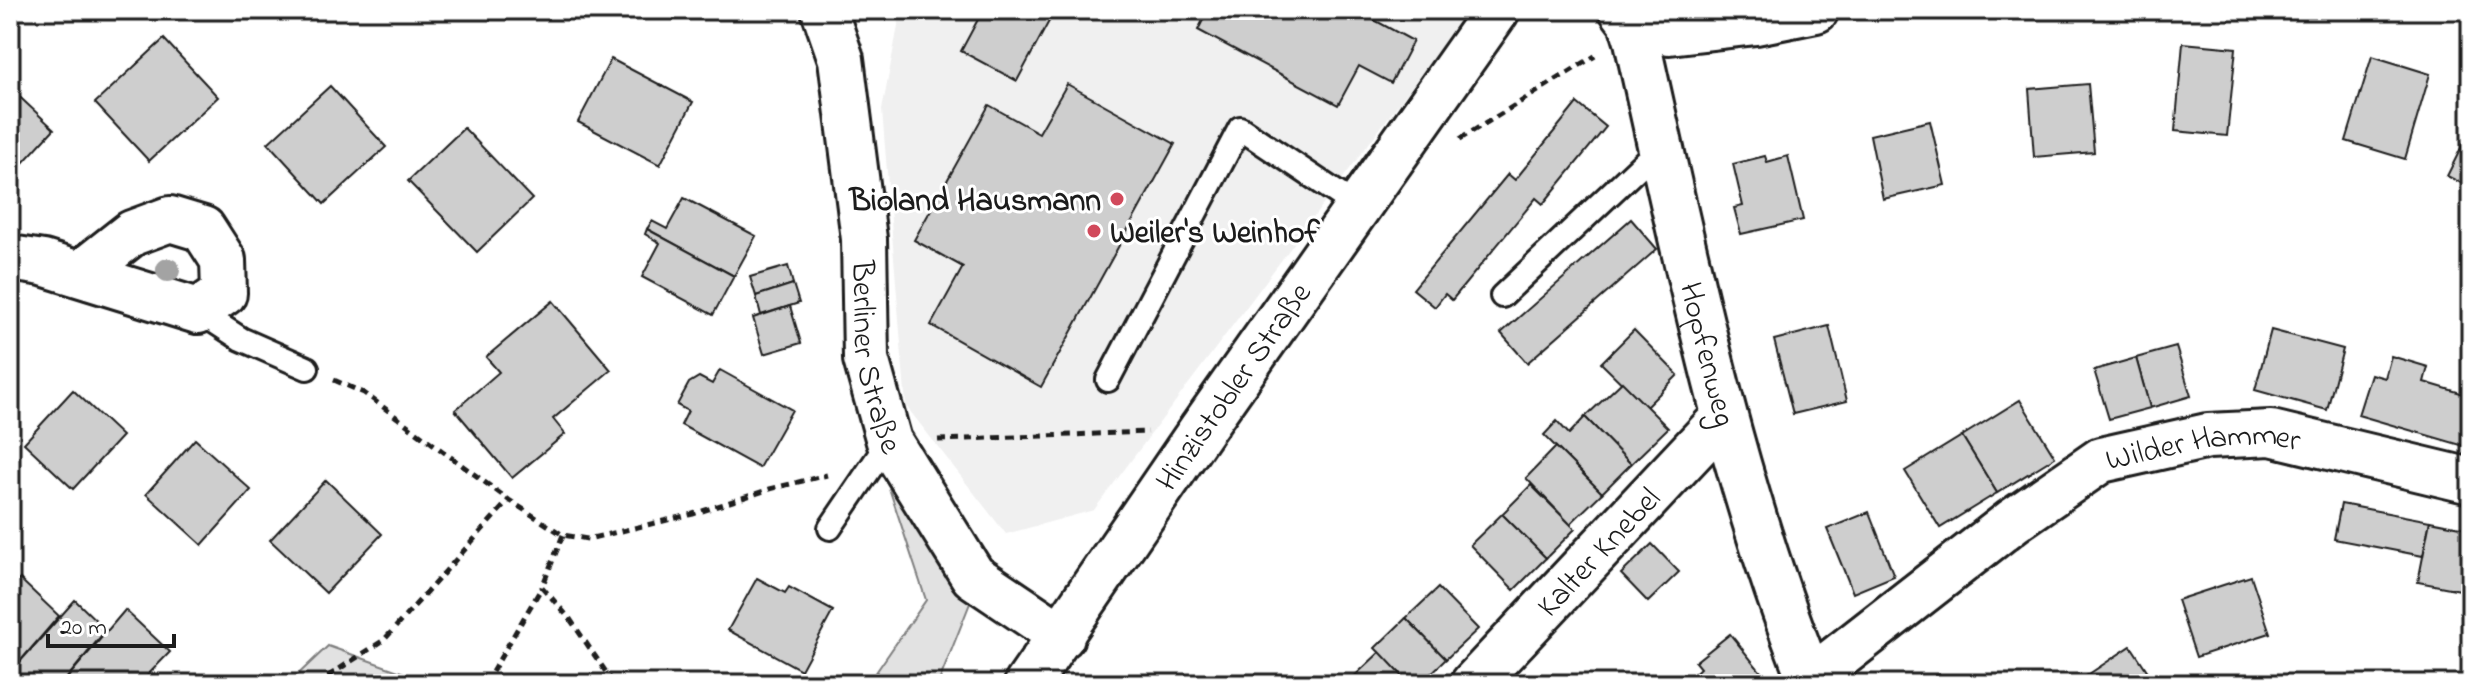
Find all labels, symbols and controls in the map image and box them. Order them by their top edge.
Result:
place label: Bioland Hausmann [848,179,1101,226]
marker: Bioland Hausmann [1108,190,1126,208]
place label: Weiler's Weinhof [1110,211,1321,258]
marker: Weiler's Weinhof [1085,222,1103,240]
street label: Berliner Straße [837,259,912,465]
street label: Hinzistobler Straße [1146,273,1325,502]
street label: Hopfenweg [1665,278,1747,432]
street label: Wilder Hammer [2102,413,2305,485]
street label: Kalter Knebel [1527,478,1673,629]
scale bar [48,598,174,648]
text: 20 m [60,611,107,646]

